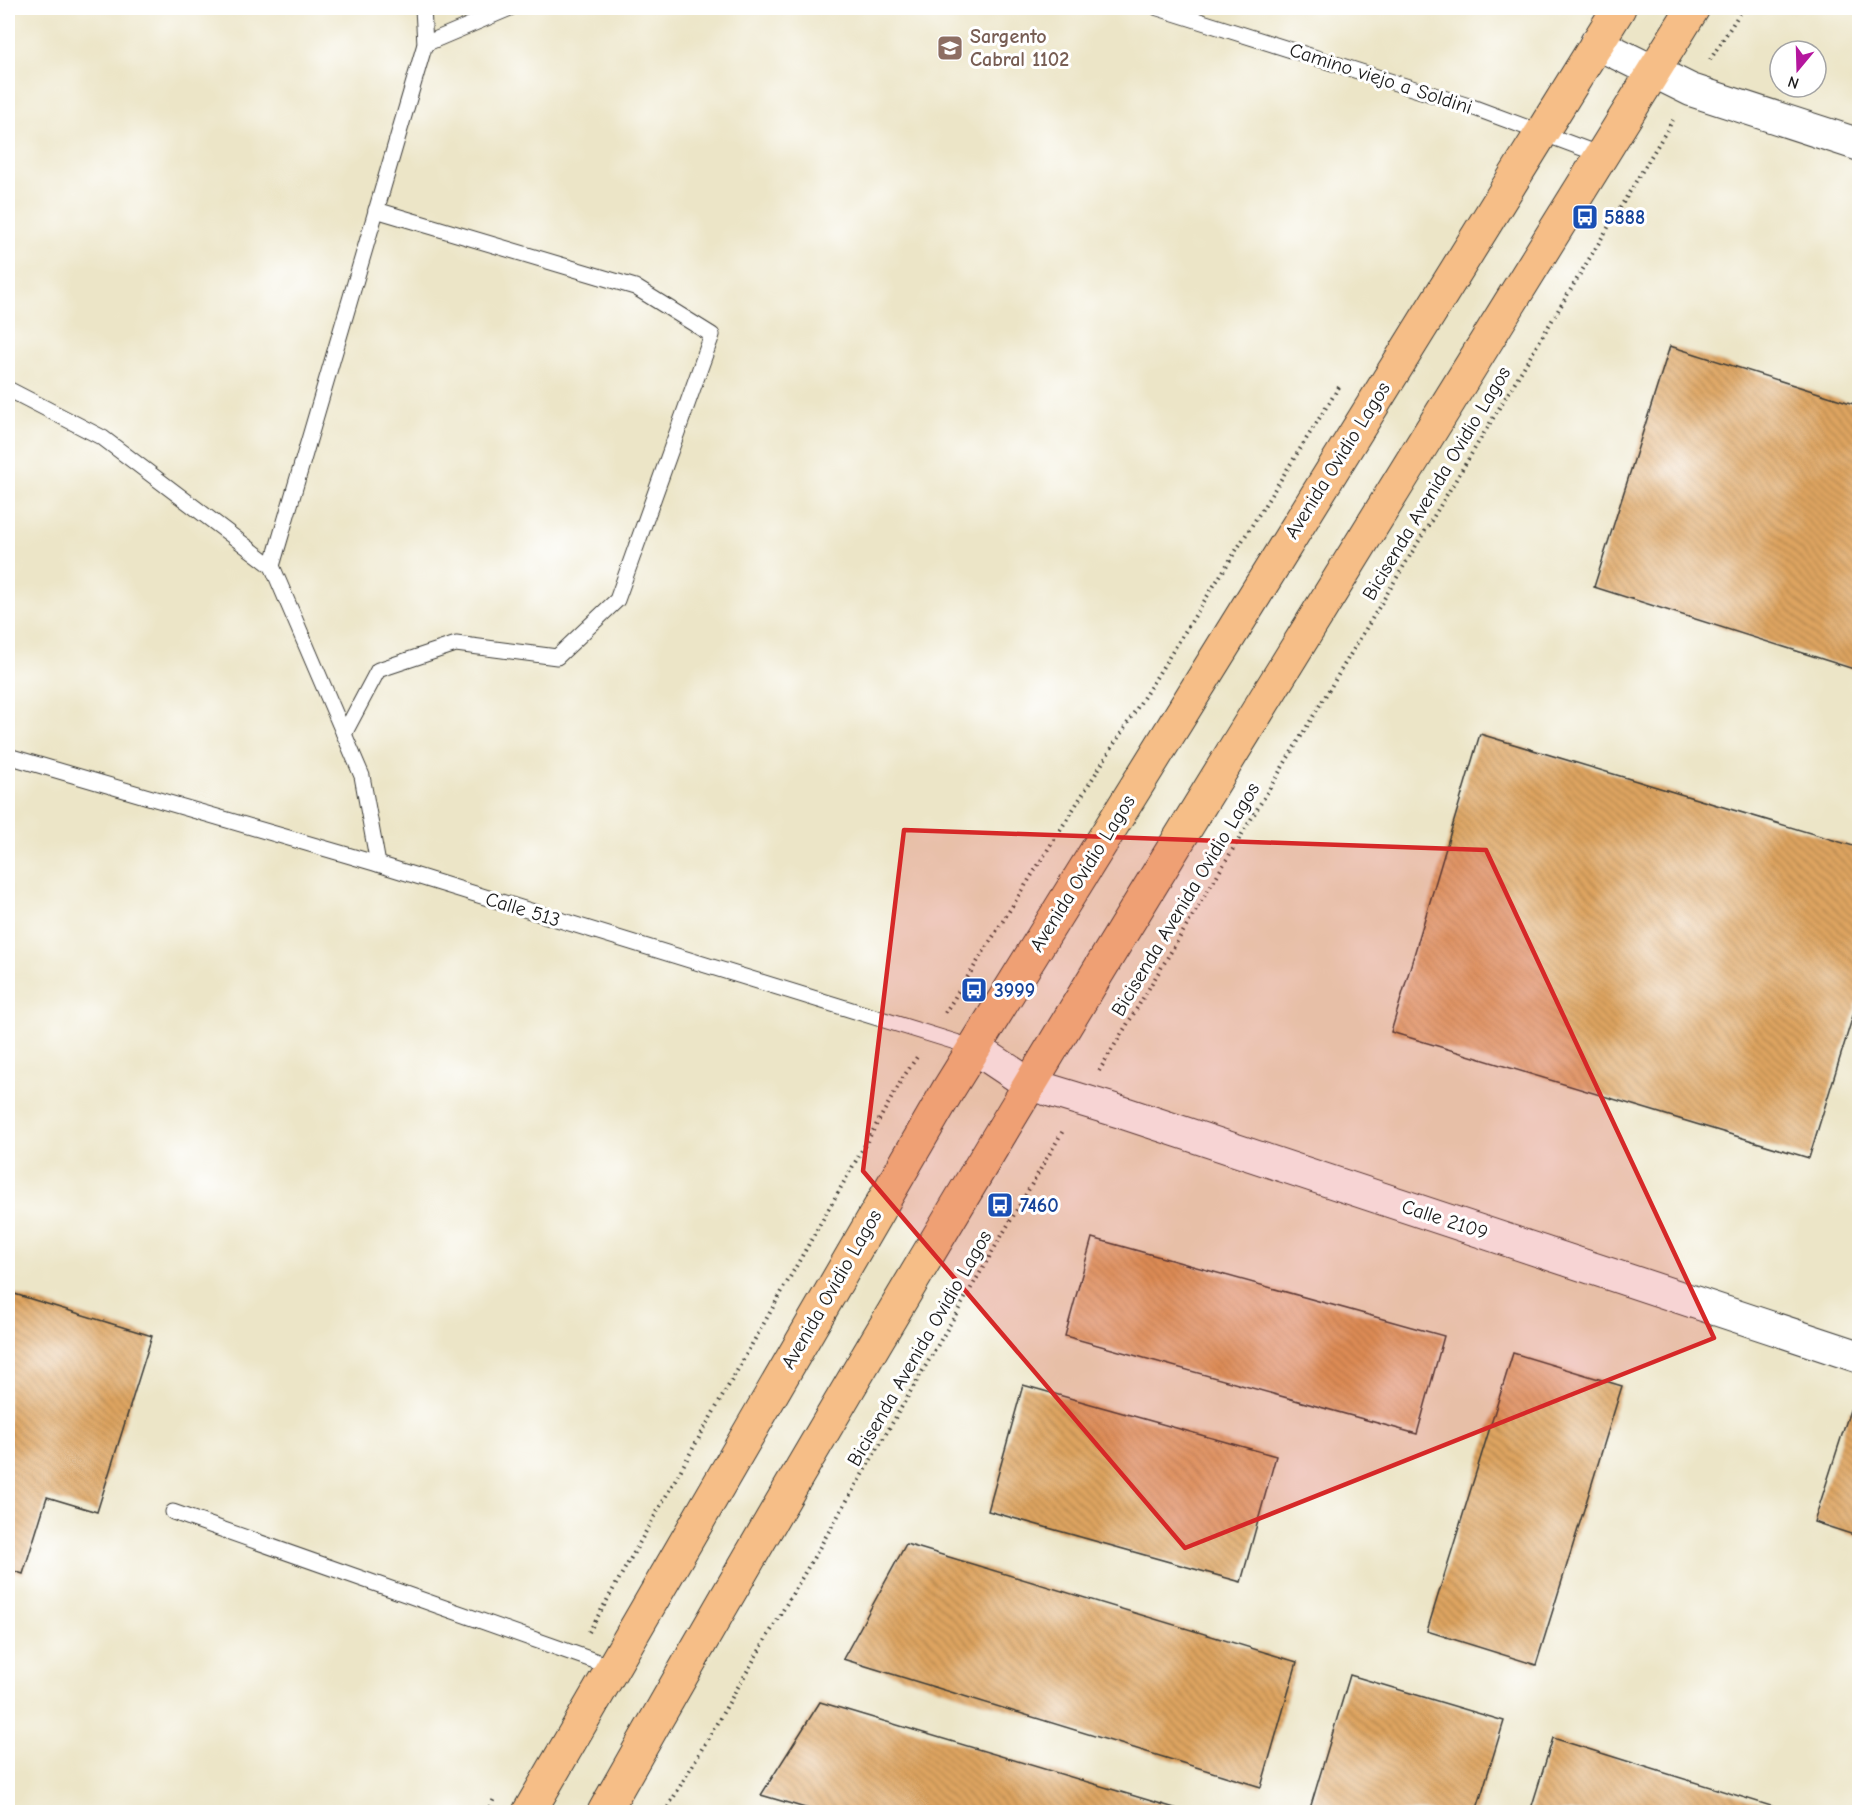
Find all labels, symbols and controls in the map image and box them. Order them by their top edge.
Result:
place label: Sargento Cabral 1102 [970,25,1069,71]
school or university icon: Sargento Cabral 1102 [935,33,965,63]
street label: Camino viejo a Soldini [1287,38,1475,119]
north arrow [1768,39,1828,99]
text: N [1786,72,1801,92]
bus stop icon: 5888 [1570,202,1600,232]
place label: 5888 [1604,206,1645,229]
street label: Bicisenda Avenida Ovidio Lagos [1357,362,1515,604]
street label: Avenida Ovidio Lagos [1280,378,1395,543]
street label: Bicisenda Avenida Ovidio Lagos [1106,778,1264,1020]
street label: Avenida Ovidio Lagos [1025,791,1140,956]
street label: Calle 513 [483,887,563,932]
bus stop icon: 3999 [959,975,989,1005]
place label: 3999 [994,979,1035,1002]
bus stop icon: 7460 [985,1190,1015,1220]
place label: 7460 [1020,1194,1059,1217]
street label: Calle 2109 [1399,1195,1491,1244]
street label: Avenida Ovidio Lagos [776,1205,886,1373]
street label: Bicisenda Avenida Ovidio Lagos [842,1226,996,1470]

